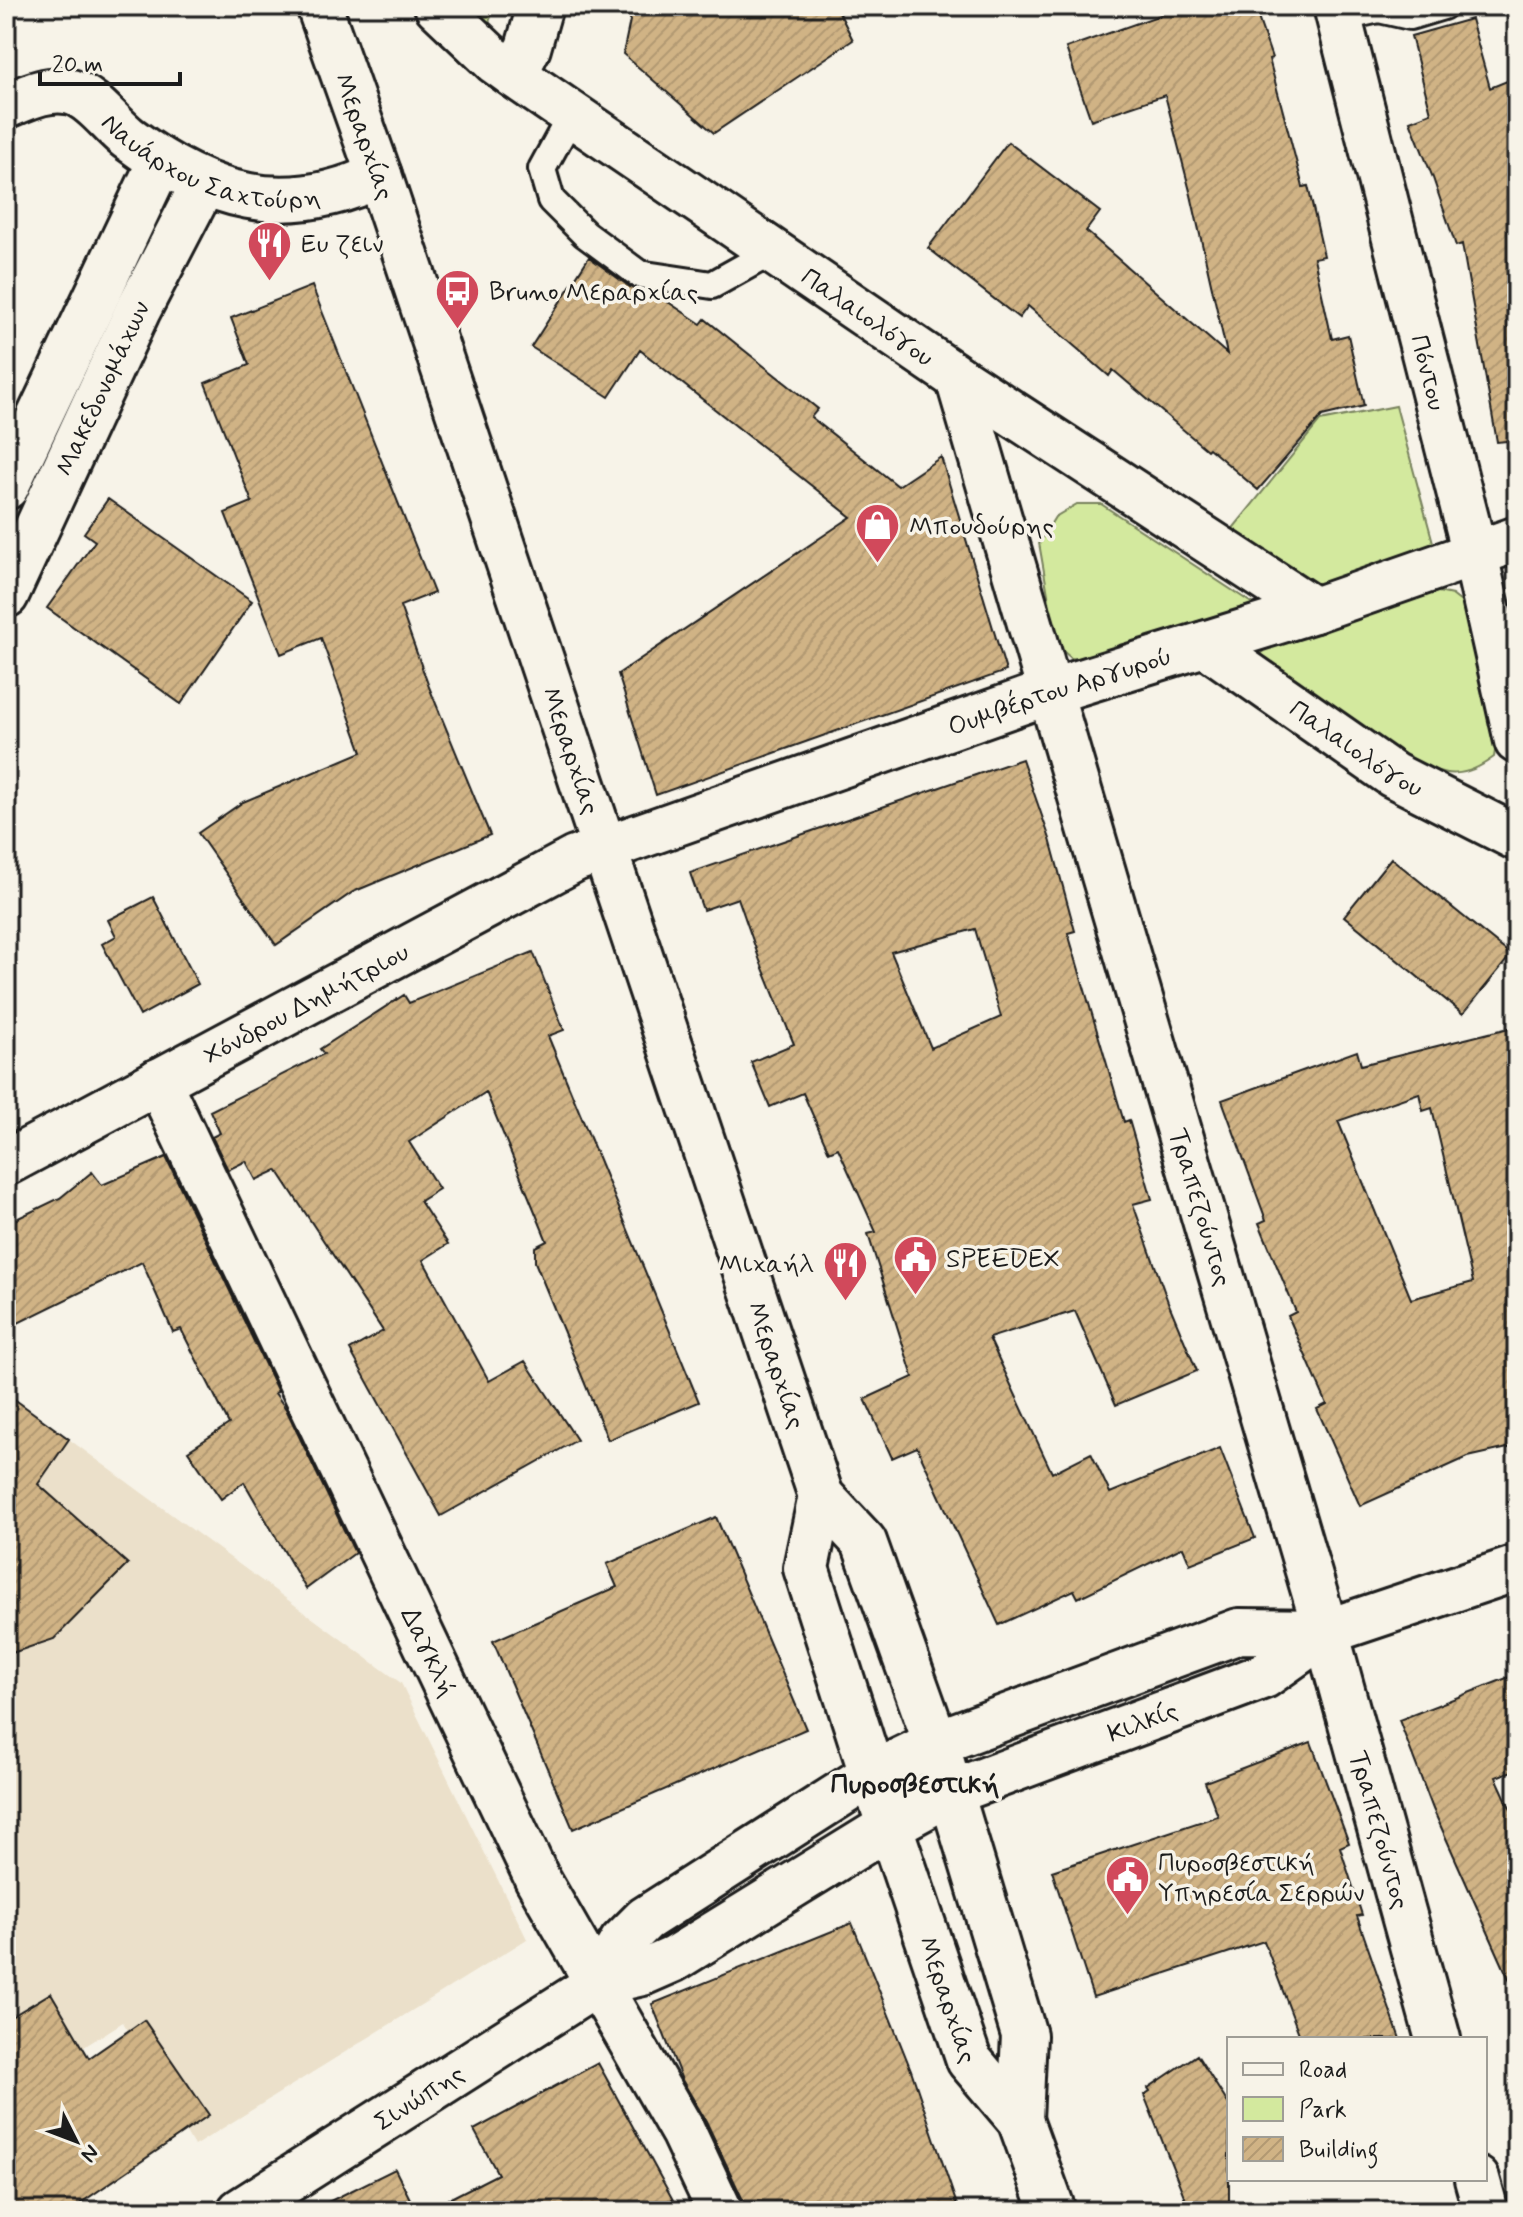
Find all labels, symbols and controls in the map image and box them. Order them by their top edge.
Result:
scale bar [40,36,180,86]
text: 20 m [52,50,103,81]
street label: Μεραρχίας [325,69,401,205]
street label: Ναυάρχου Σαχτούρη [93,107,323,218]
restaurant icon: Ευ ζειν [246,219,294,282]
place label: Ευ ζειν [301,228,383,262]
street label: Παλαιολόγου [794,261,940,375]
bus stop icon: Bruno Μεραρχίας [434,267,482,330]
place label: Bruno Μεραρχίας [489,276,698,310]
street label: Μακεδονομάχων [48,295,159,482]
street label: Πόντου [1401,331,1453,414]
shop icon: Μπουδούρης [854,501,902,564]
place label: Μπουδούρης [909,510,1054,544]
street label: Ουμβέρτου Αργυρού [944,640,1176,745]
street label: Μεραρχίας [532,683,607,819]
street label: Παλαιολόγου [1282,693,1428,806]
street label: Χόνδρου Δημήτριου [198,936,415,1073]
street label: Τραπεζούντος [1160,1125,1239,1291]
public building icon: SPEEDEX [891,1234,939,1297]
restaurant icon: Μιχαήλ [821,1239,869,1302]
place label: SPEEDEX [946,1243,1060,1277]
place label: Μιχαήλ [719,1248,815,1282]
street label: Μεραρχίας [738,1297,812,1434]
street label: Δαγκλή [392,1602,463,1703]
street label: Κιλκίς [1103,1695,1183,1752]
street label: Τραπεζούντος [1340,1747,1417,1913]
district label: Πυροσβεστική [831,1767,999,1804]
place label: Πυροσβεστική Υπηρεσία Σερρών [1158,1847,1364,1911]
public building icon: Πυροσβεστική Υπηρεσία Σερρών [1103,1853,1151,1916]
street label: Μεραρχίας [909,1932,984,2068]
legend [1227,2037,1487,2181]
text: Road [1299,2055,1347,2086]
street label: Σινώπης [369,2058,471,2140]
text: Park [1299,2095,1347,2126]
north arrow [36,2101,116,2181]
text: Building [1299,2135,1379,2169]
text: N [74,2138,105,2168]

